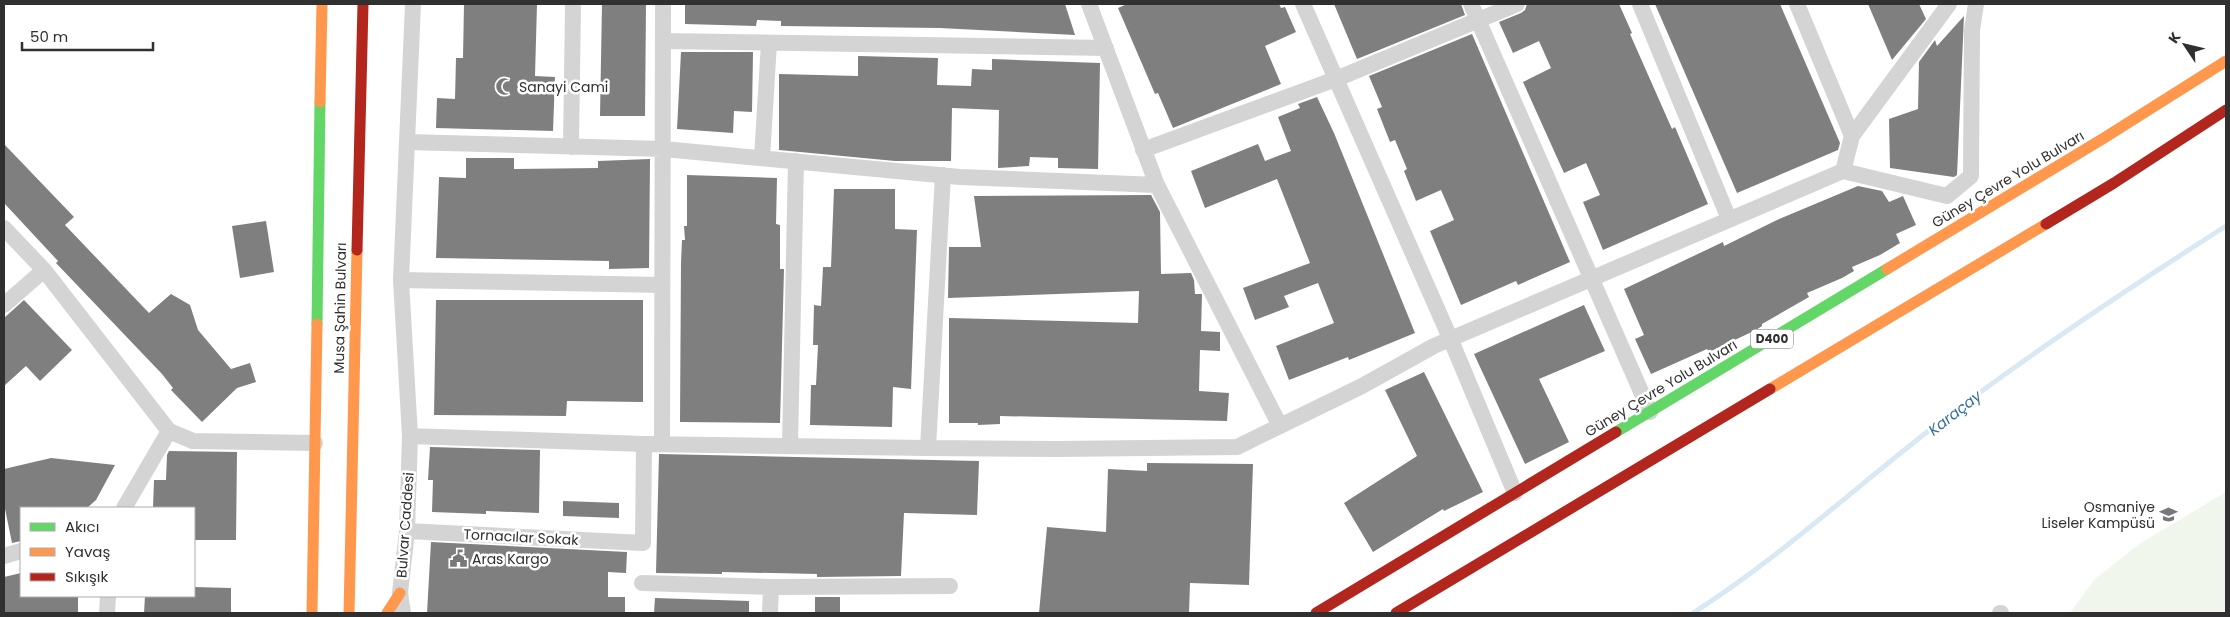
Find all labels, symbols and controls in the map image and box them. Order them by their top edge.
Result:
scale bar [22,20,154,52]
north arrow [2160,20,2210,70]
text: 50 m [30,26,68,47]
text: K [2163,28,2185,47]
mosque icon: Sanayi Cami [495,77,515,97]
place label: Sanayi Cami [519,77,608,97]
street label: Güney Çevre Yolu Bulvarı [1928,126,2088,232]
street label: Musa Şahin Bulvarı [329,242,351,374]
road number: D400 [1751,329,1793,348]
street label: Güney Çevre Yolu Bulvarı [1581,335,1741,441]
water label: Karaçay [1924,385,1986,440]
street label: Bulvar Caddesi [391,471,419,579]
place label: Osmaniye Liseler Kampüsü [2041,497,2155,533]
school or university icon: Osmaniye Liseler Kampüsü [2159,505,2179,525]
legend [20,507,195,597]
text: Akıcı [65,516,99,537]
street label: Tornacılar Sokak [463,524,580,550]
text: Yavaş [65,541,110,562]
public building icon: Aras Kargo [448,549,468,569]
place label: Aras Kargo [472,549,549,569]
text: Sıkışık [65,566,108,587]

